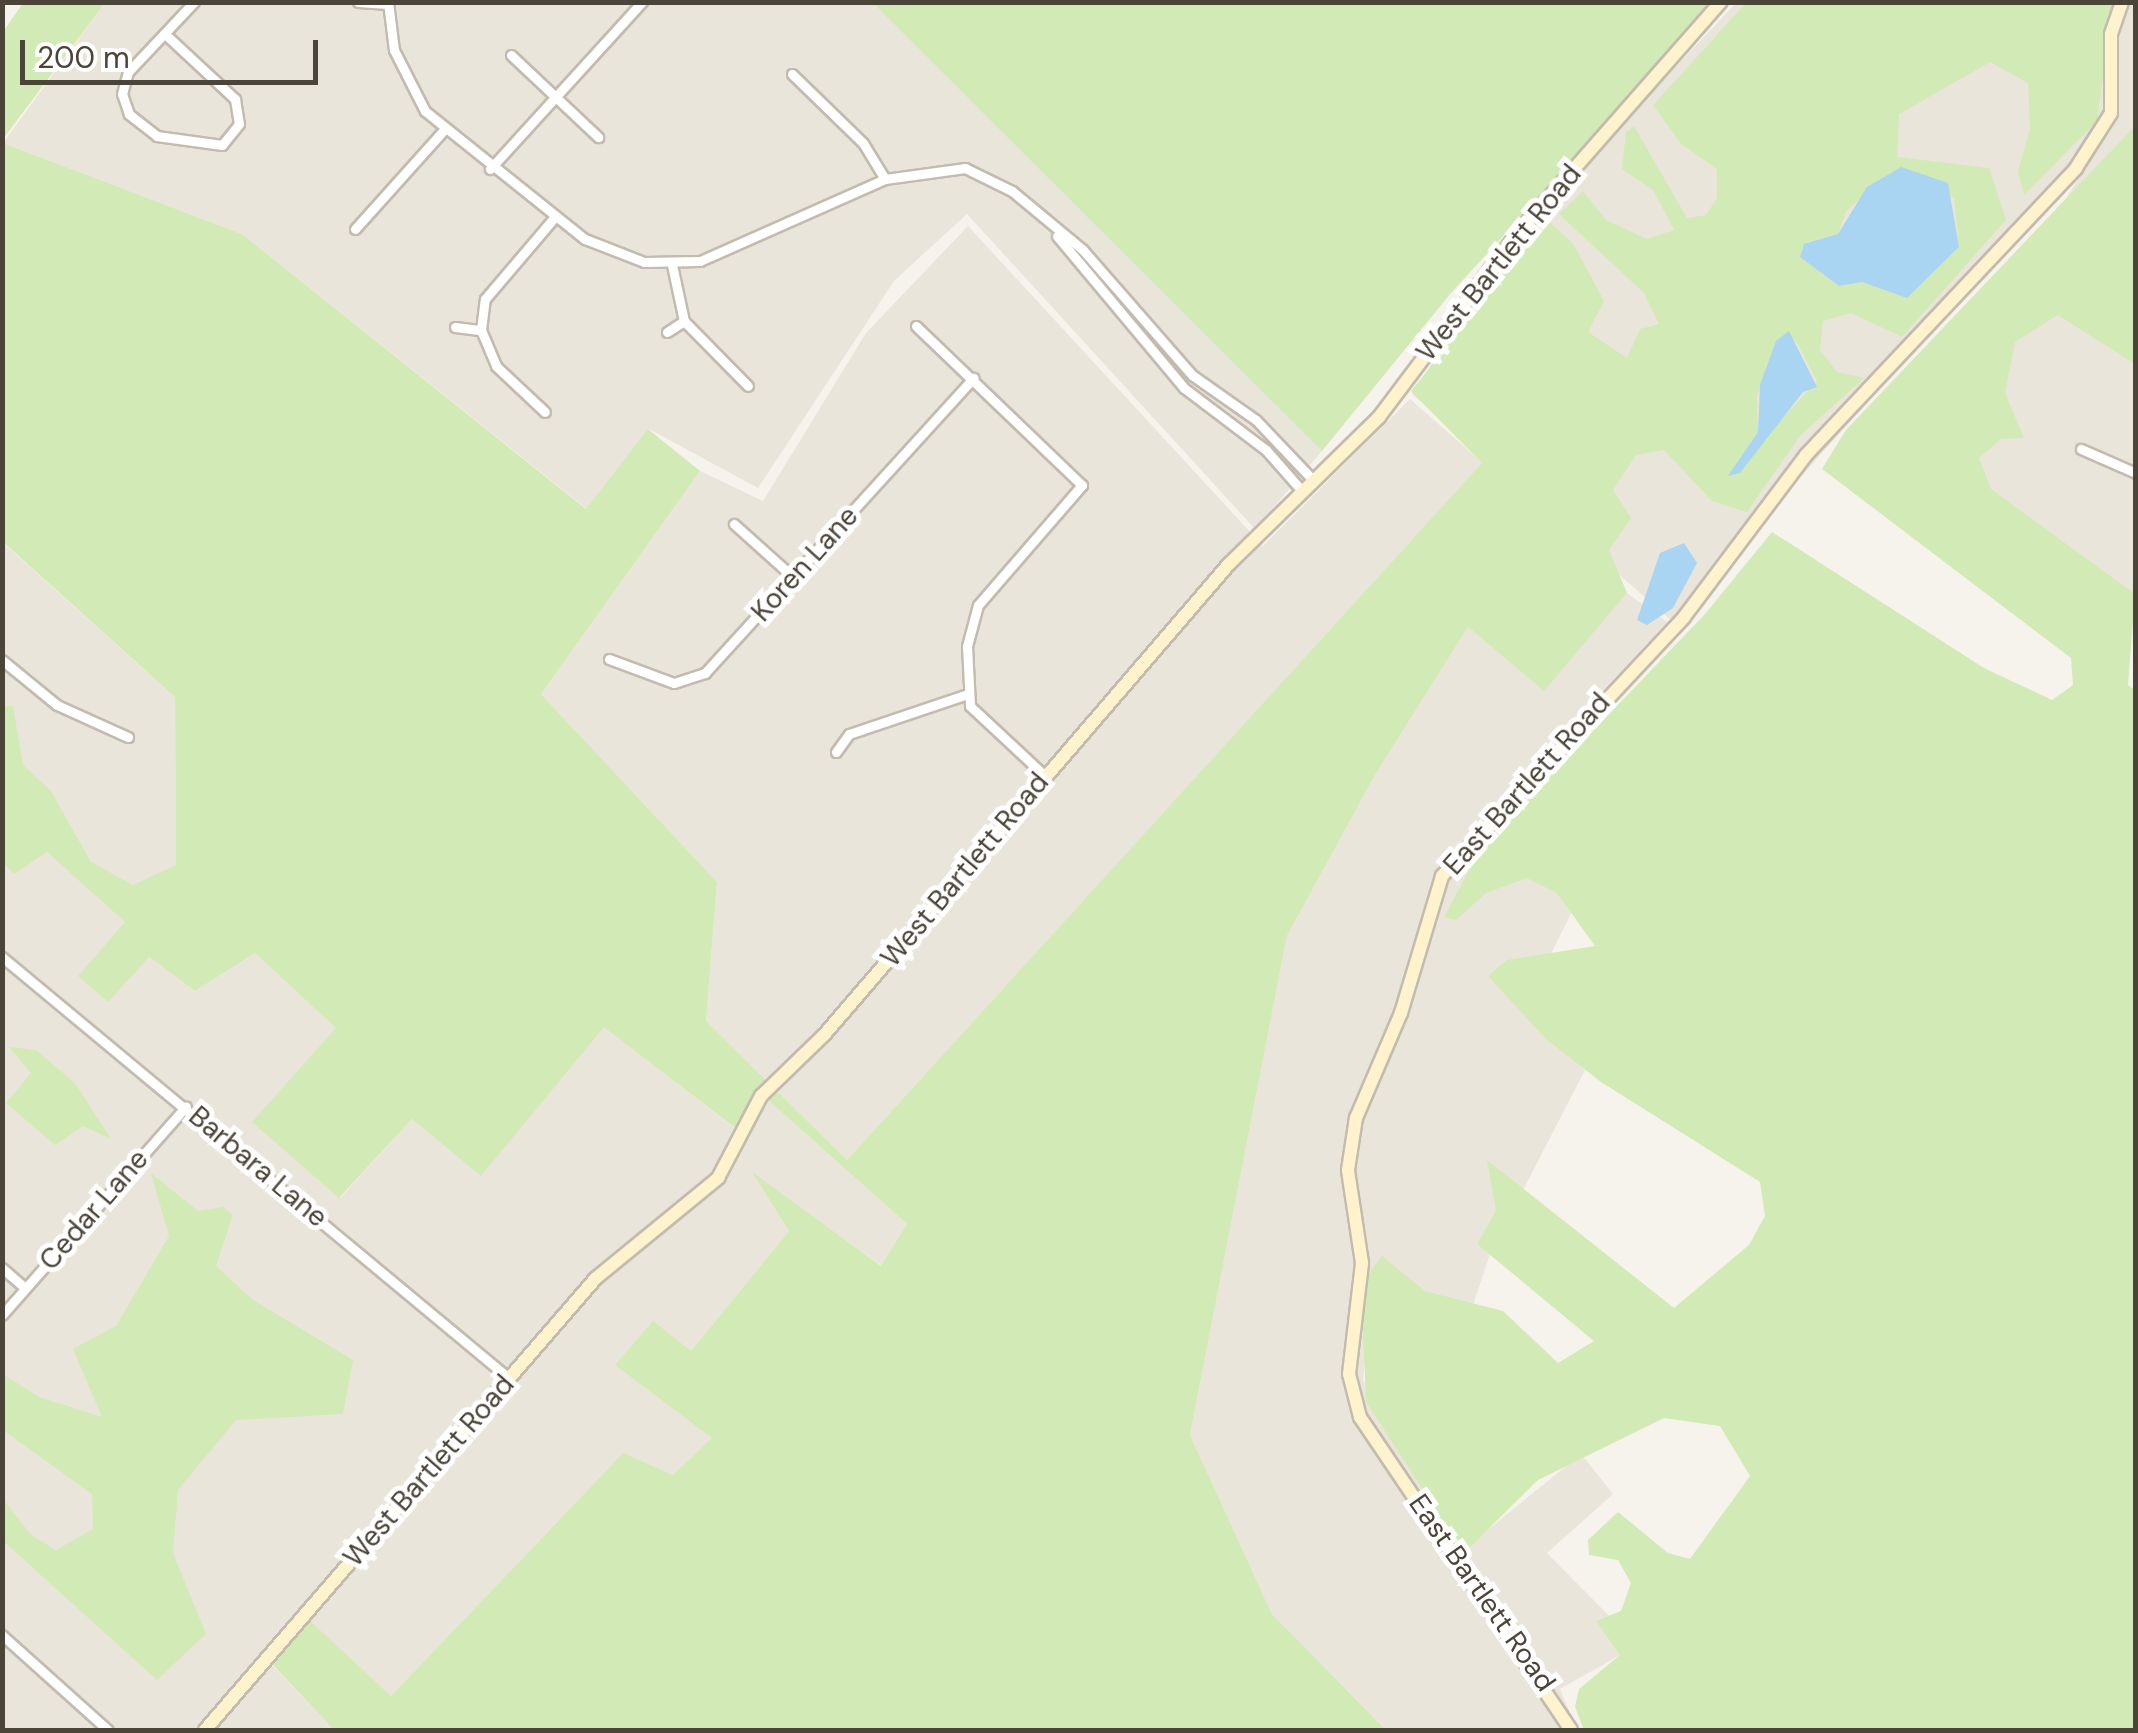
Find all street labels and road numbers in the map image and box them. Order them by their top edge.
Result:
street label: West Bartlett Road [1409,158,1589,368]
street label: Koren Lane [745,500,865,628]
street label: East Bartlett Road [1437,686,1617,882]
street label: West Bartlett Road [874,766,1056,974]
street label: Barbara Lane [182,1099,334,1235]
street label: Cedar Lane [33,1143,155,1277]
street label: West Bartlett Road [337,1368,521,1574]
street label: East Bartlett Road [1402,1488,1562,1698]

